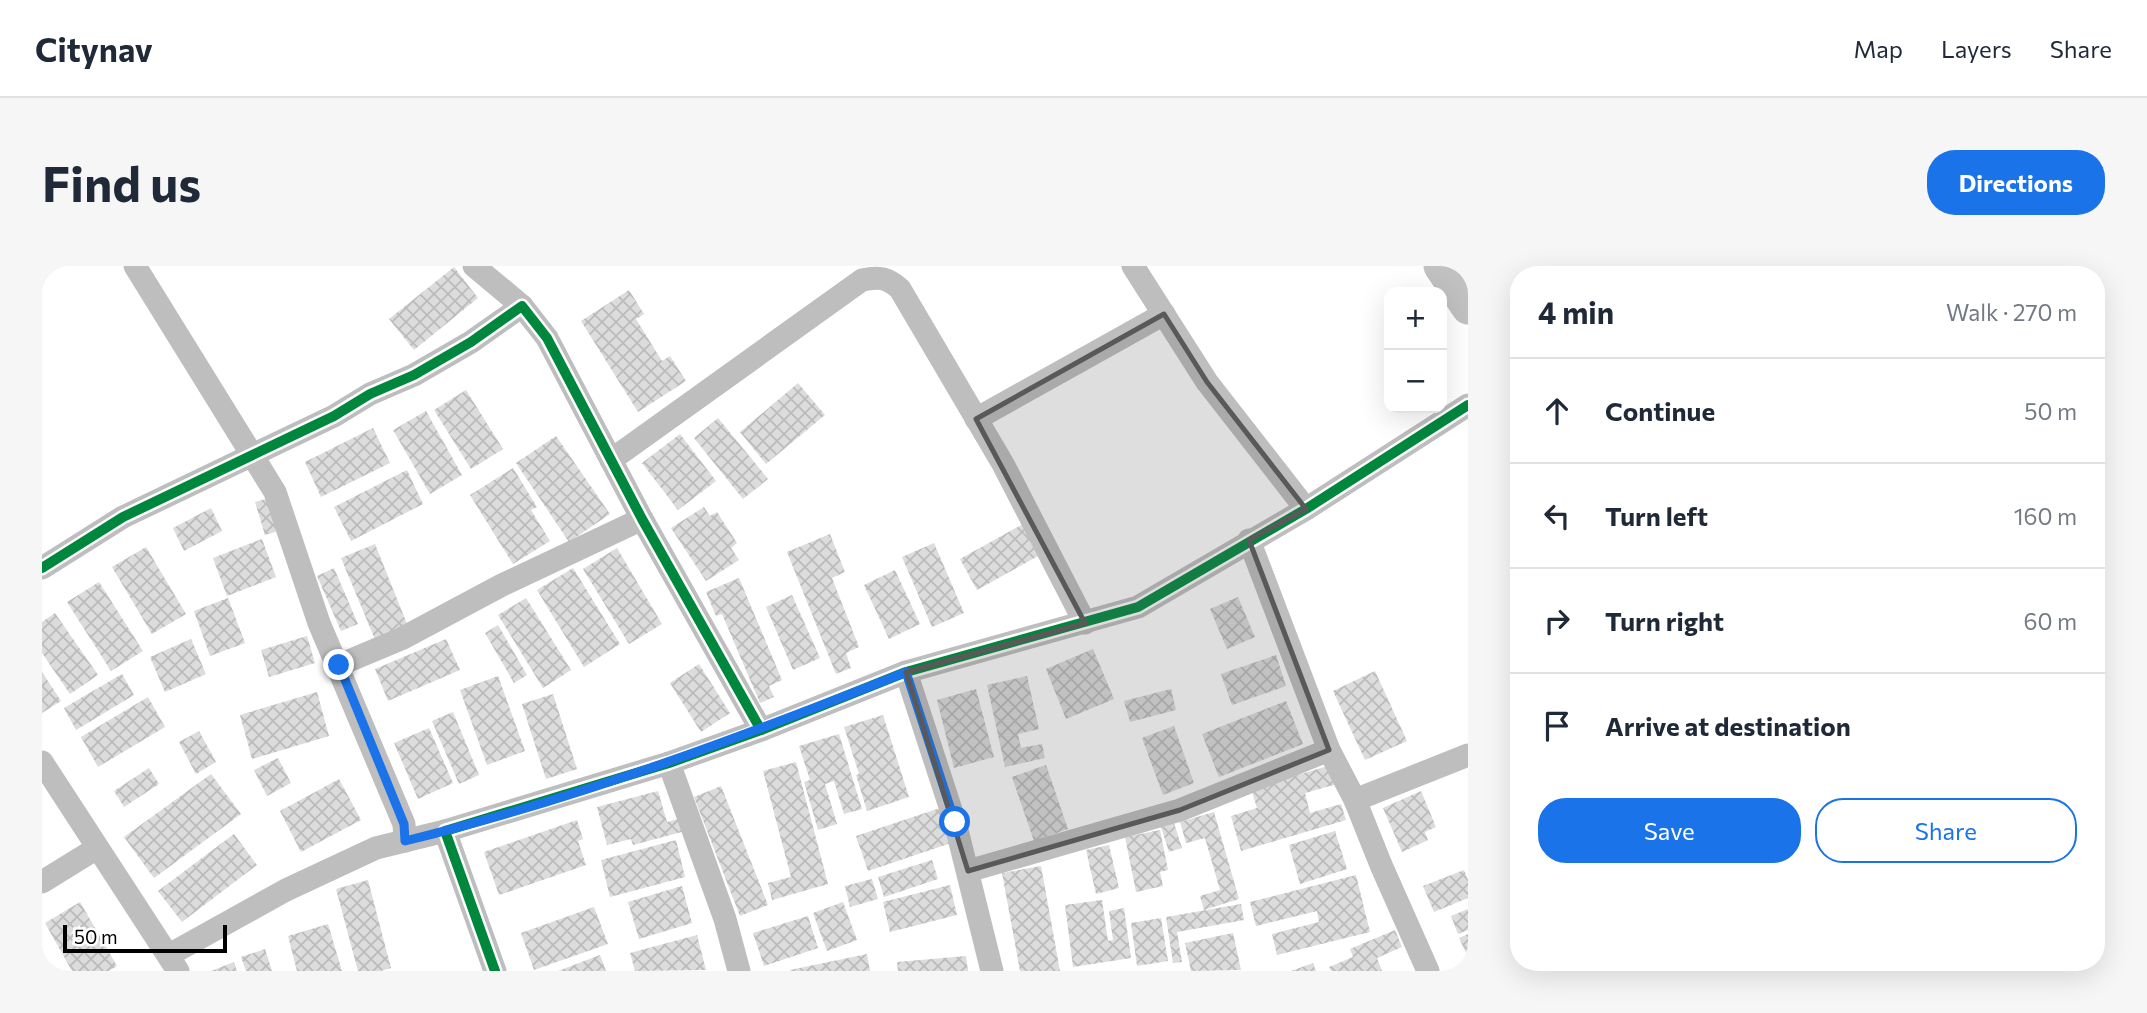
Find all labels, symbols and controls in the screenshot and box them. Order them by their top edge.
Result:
text: Citynav [35,28,153,69]
text: Map [1854,34,1903,63]
text: Layers [1941,34,2012,63]
text: Share [2050,34,2112,63]
button: Directions [1927,150,2105,215]
text: Find us [42,152,201,212]
map controls [1384,287,1447,413]
button: + [1384,287,1447,350]
text: 4 min [1538,293,1614,330]
text: Walk · 270 m [1946,298,2077,326]
button: − [1384,350,1447,413]
icon: ahead [1538,392,1576,430]
text: Continue [1605,395,1715,426]
text: 50 m [2024,397,2077,425]
icon: left [1538,497,1576,535]
text: Turn left [1605,500,1708,531]
text: 160 m [2014,502,2077,530]
icon: right [1538,602,1576,640]
text: Turn right [1605,605,1724,636]
text: 60 m [2024,607,2077,635]
route end [323,649,354,680]
icon: arrive [1538,707,1576,745]
text: Arrive at destination [1605,710,1851,741]
button: Save [1538,798,1801,863]
button: Share [1815,798,2077,863]
route start [939,806,970,837]
scale bar [63,922,228,954]
text: 50 m [74,925,118,948]

